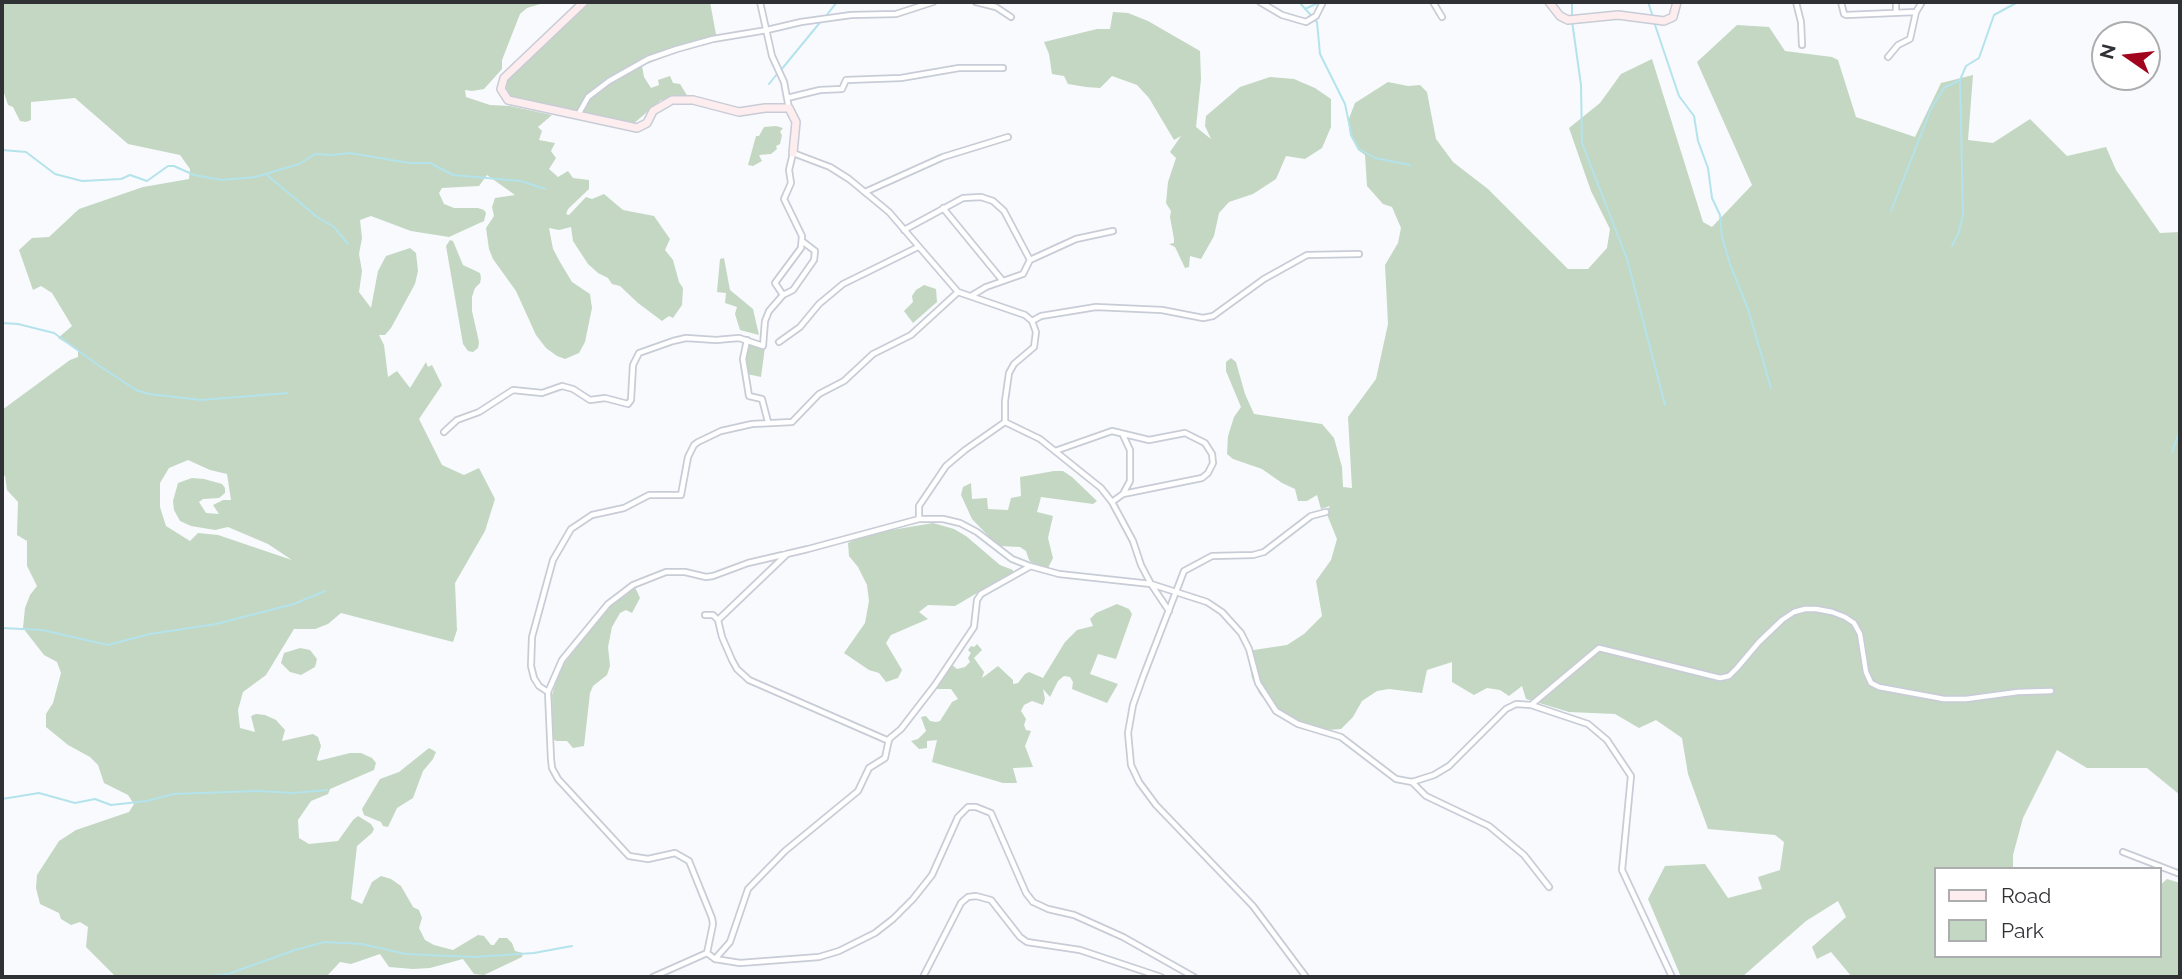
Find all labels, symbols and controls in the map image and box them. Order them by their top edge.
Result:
north arrow [2091,21,2161,91]
text: N [2095,42,2120,61]
legend [1934,867,2161,958]
text: Road [2001,883,2051,908]
text: Park [2001,918,2044,943]

